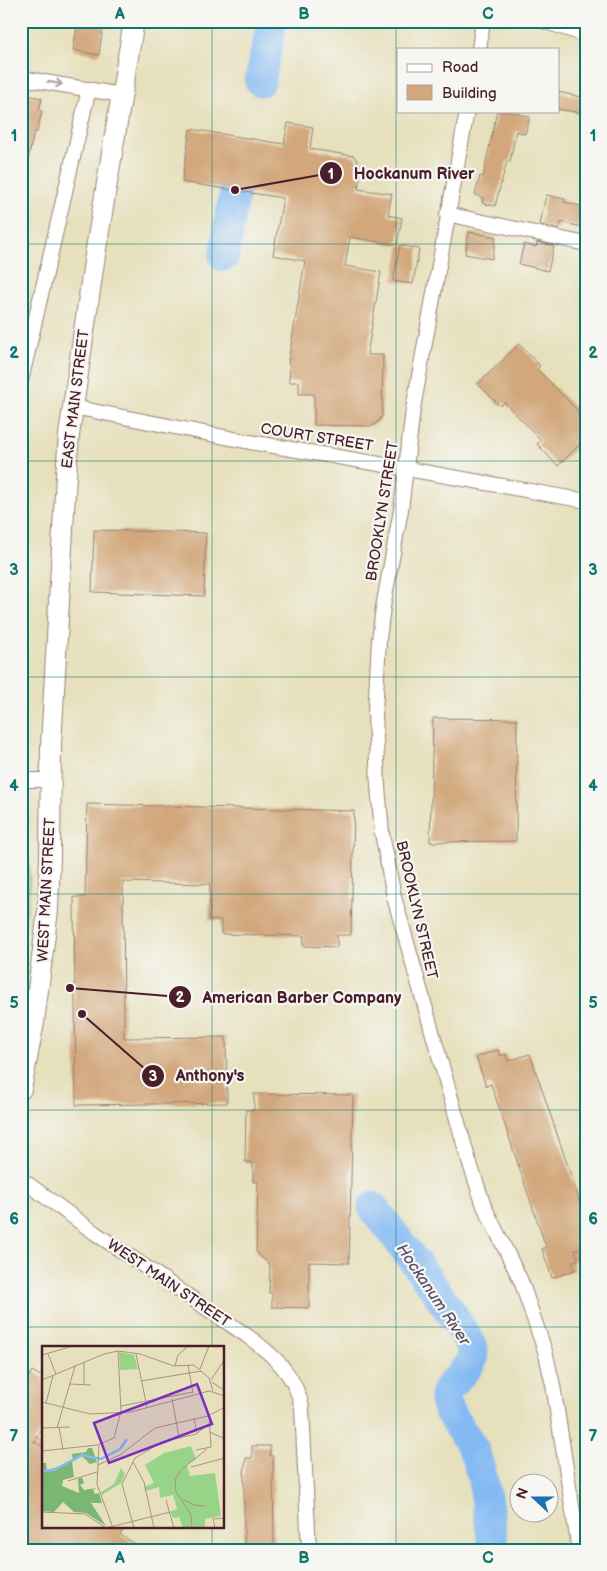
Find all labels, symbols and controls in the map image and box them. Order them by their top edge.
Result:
text: A [114,5,125,24]
text: B [298,5,310,24]
text: C [482,5,494,24]
legend [397,48,560,112]
text: Road [442,58,478,77]
one-way arrow [47,79,63,89]
text: Building [442,84,497,103]
text: 1 [11,127,17,146]
text: 1 [590,127,596,146]
callout: Hockanum River [319,158,484,189]
text: 1 [328,165,334,184]
text: Hockanum River [354,165,475,184]
street label: EAST MAIN STREET [58,328,93,470]
text: 2 [9,344,19,363]
text: 2 [588,344,598,363]
street label: COURT STREET [259,419,375,456]
street label: BROOKLYN STREET [362,440,403,583]
text: 3 [9,561,19,580]
text: 3 [588,561,598,580]
text: 4 [9,777,19,796]
text: 4 [588,777,598,796]
street label: WEST MAIN STREET [33,817,60,963]
street label: BROOKLYN STREET [391,839,442,981]
callout: American Barber Company [167,982,411,1013]
text: 2 [176,988,185,1007]
text: American Barber Company [202,989,402,1008]
text: 5 [9,994,19,1013]
text: 5 [588,994,598,1013]
callout: Anthony's [140,1060,254,1091]
text: 3 [149,1067,158,1086]
text: Anthony's [175,1067,244,1086]
text: 6 [9,1210,19,1229]
text: 6 [588,1210,598,1229]
street label: WEST MAIN STREET [104,1235,234,1332]
water label: Hockanum River [392,1240,474,1350]
inset map [42,1346,225,1528]
text: 7 [10,1427,19,1446]
text: 7 [589,1427,598,1446]
north arrow [510,1474,560,1524]
text: N [513,1486,532,1501]
text: A [114,1549,125,1568]
text: B [298,1549,310,1568]
text: C [482,1549,494,1568]

